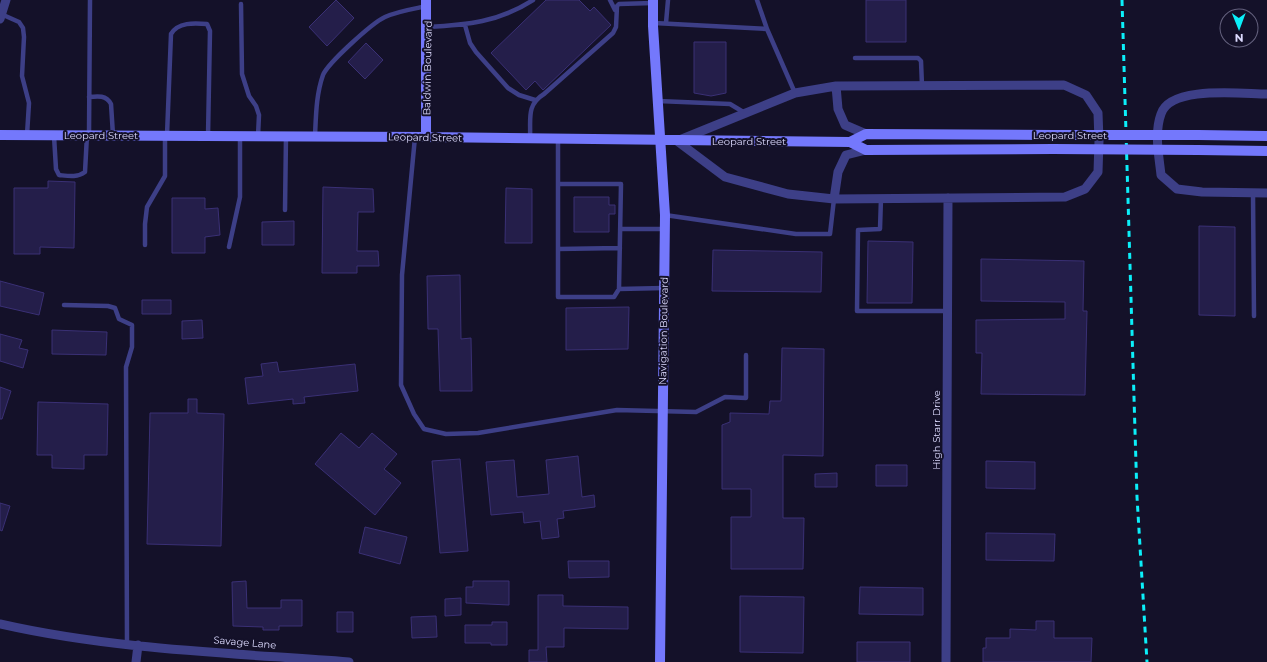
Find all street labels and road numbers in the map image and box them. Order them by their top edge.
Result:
street label: Baldwin Boulevard [420,21,435,115]
street label: Leopard Street [64,129,138,142]
street label: Leopard Street [1033,129,1107,142]
street label: Leopard Street [388,130,462,145]
street label: Leopard Street [712,135,786,148]
street label: Navigation Boulevard [656,277,671,385]
street label: High Starr Drive [930,390,943,470]
street label: Savage Lane [213,633,277,652]

